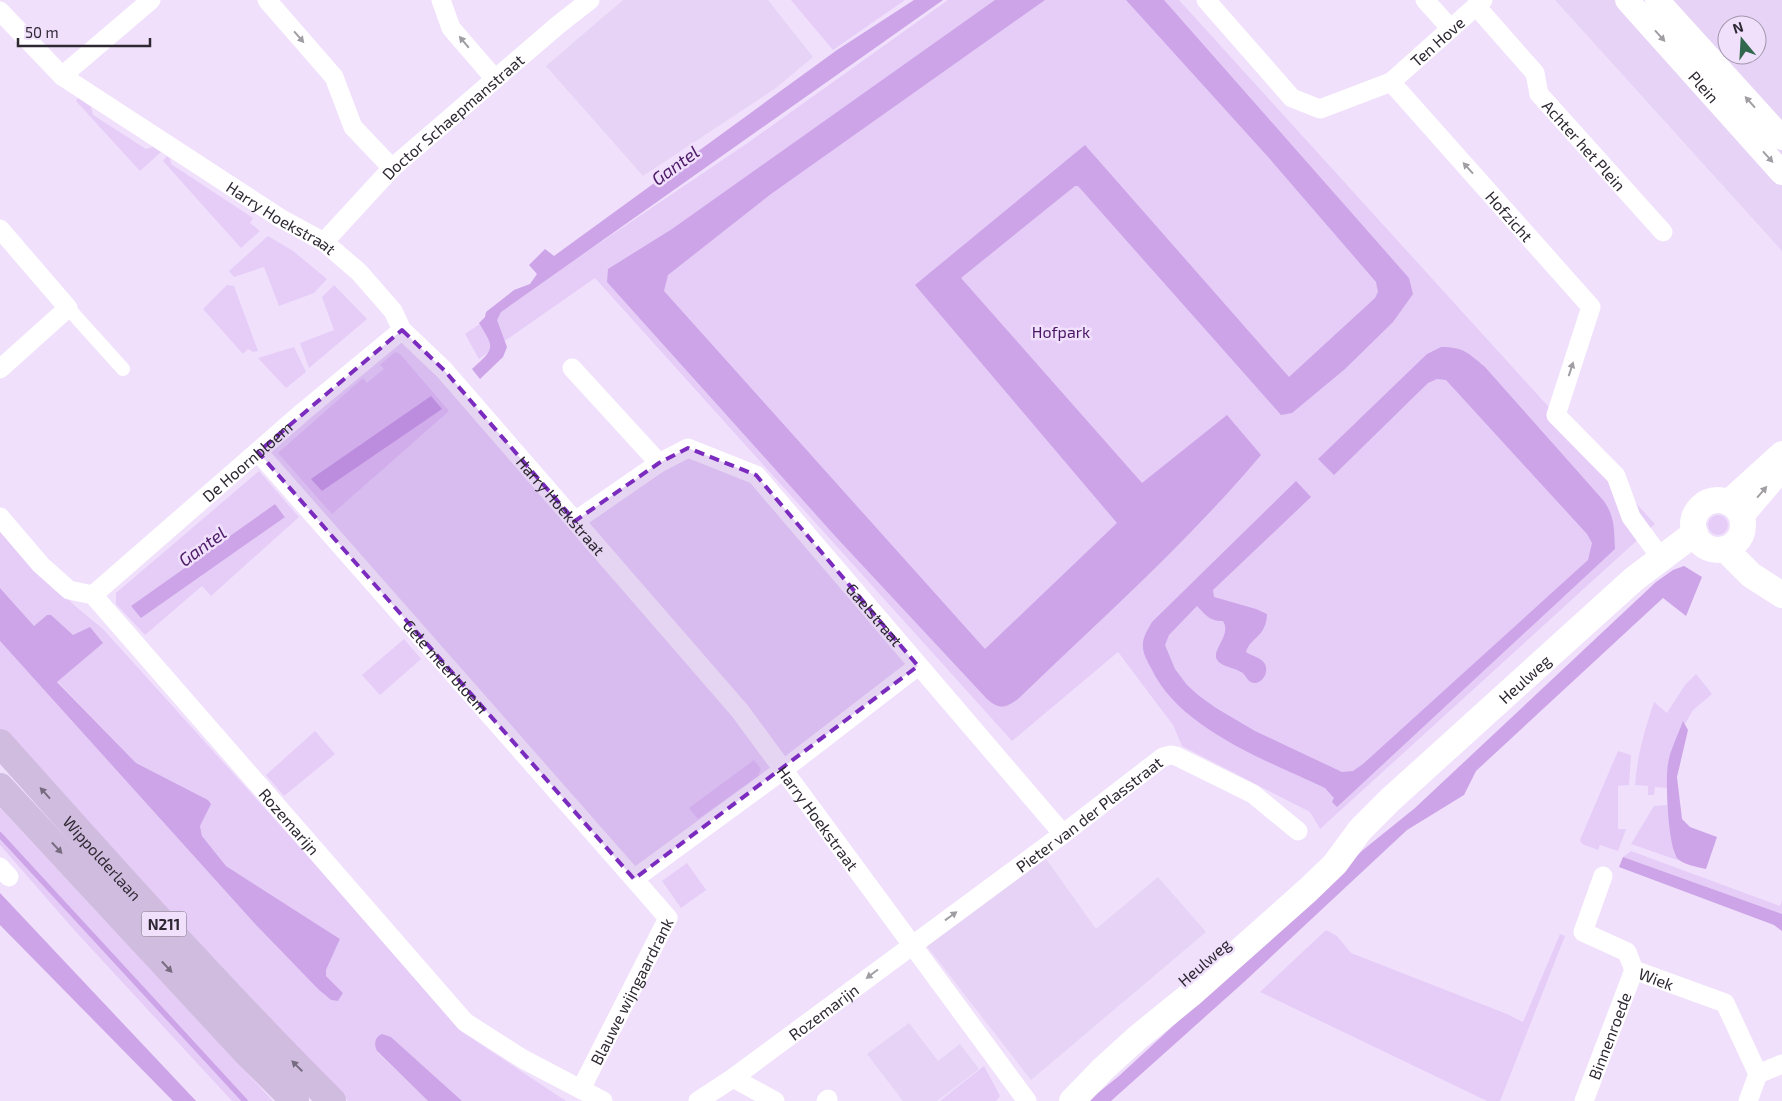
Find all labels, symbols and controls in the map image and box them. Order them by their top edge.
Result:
street label: Ten Hove [1406,12,1468,70]
scale bar [18,15,150,47]
north arrow [1717,15,1767,65]
text: N [1730,18,1745,37]
text: 50 m [25,23,59,41]
one-way arrow [294,30,305,43]
one-way arrow [1654,30,1666,42]
one-way arrow [458,36,469,49]
street label: Doctor Schaepmanstraat [377,50,527,183]
street label: Plein [1685,67,1724,106]
one-way arrow [1744,95,1755,108]
street label: Achter het Plein [1539,96,1630,194]
water label: Gantel [647,140,703,190]
one-way arrow [1762,151,1774,163]
one-way arrow [1463,162,1474,175]
street label: Harry Hoekstraat [223,176,340,258]
street label: Hofzicht [1482,187,1537,245]
park label: Hofpark [1032,322,1090,341]
one-way arrow [1568,361,1576,376]
street label: De Hoornbloem [198,417,296,505]
street label: Harry Hoekstraat [513,452,609,559]
one-way arrow [1756,487,1768,499]
water label: Gantel [174,521,230,571]
street label: Gaelstraat [843,579,907,649]
street label: Gele meerbloem [400,615,493,717]
street label: Heulweg [1494,650,1554,707]
street label: Pieter van der Plasstraat [1012,752,1166,875]
street label: Harry Hoekstraat [774,762,863,874]
street label: Rozemarijn [256,784,324,858]
one-way arrow [39,786,50,799]
street label: Wippolderlaan [60,811,146,904]
one-way arrow [51,842,63,854]
one-way arrow [944,911,957,921]
road number: N211 [142,912,186,936]
street label: Blauwe wijngaardrank [586,914,676,1068]
street label: Heulweg [1174,934,1234,990]
one-way arrow [161,961,173,973]
street label: Wiek [1636,963,1677,993]
one-way arrow [865,969,879,979]
street label: Rozemarijn [784,979,862,1043]
street label: Binnenroede [1584,989,1634,1082]
one-way arrow [291,1061,303,1073]

